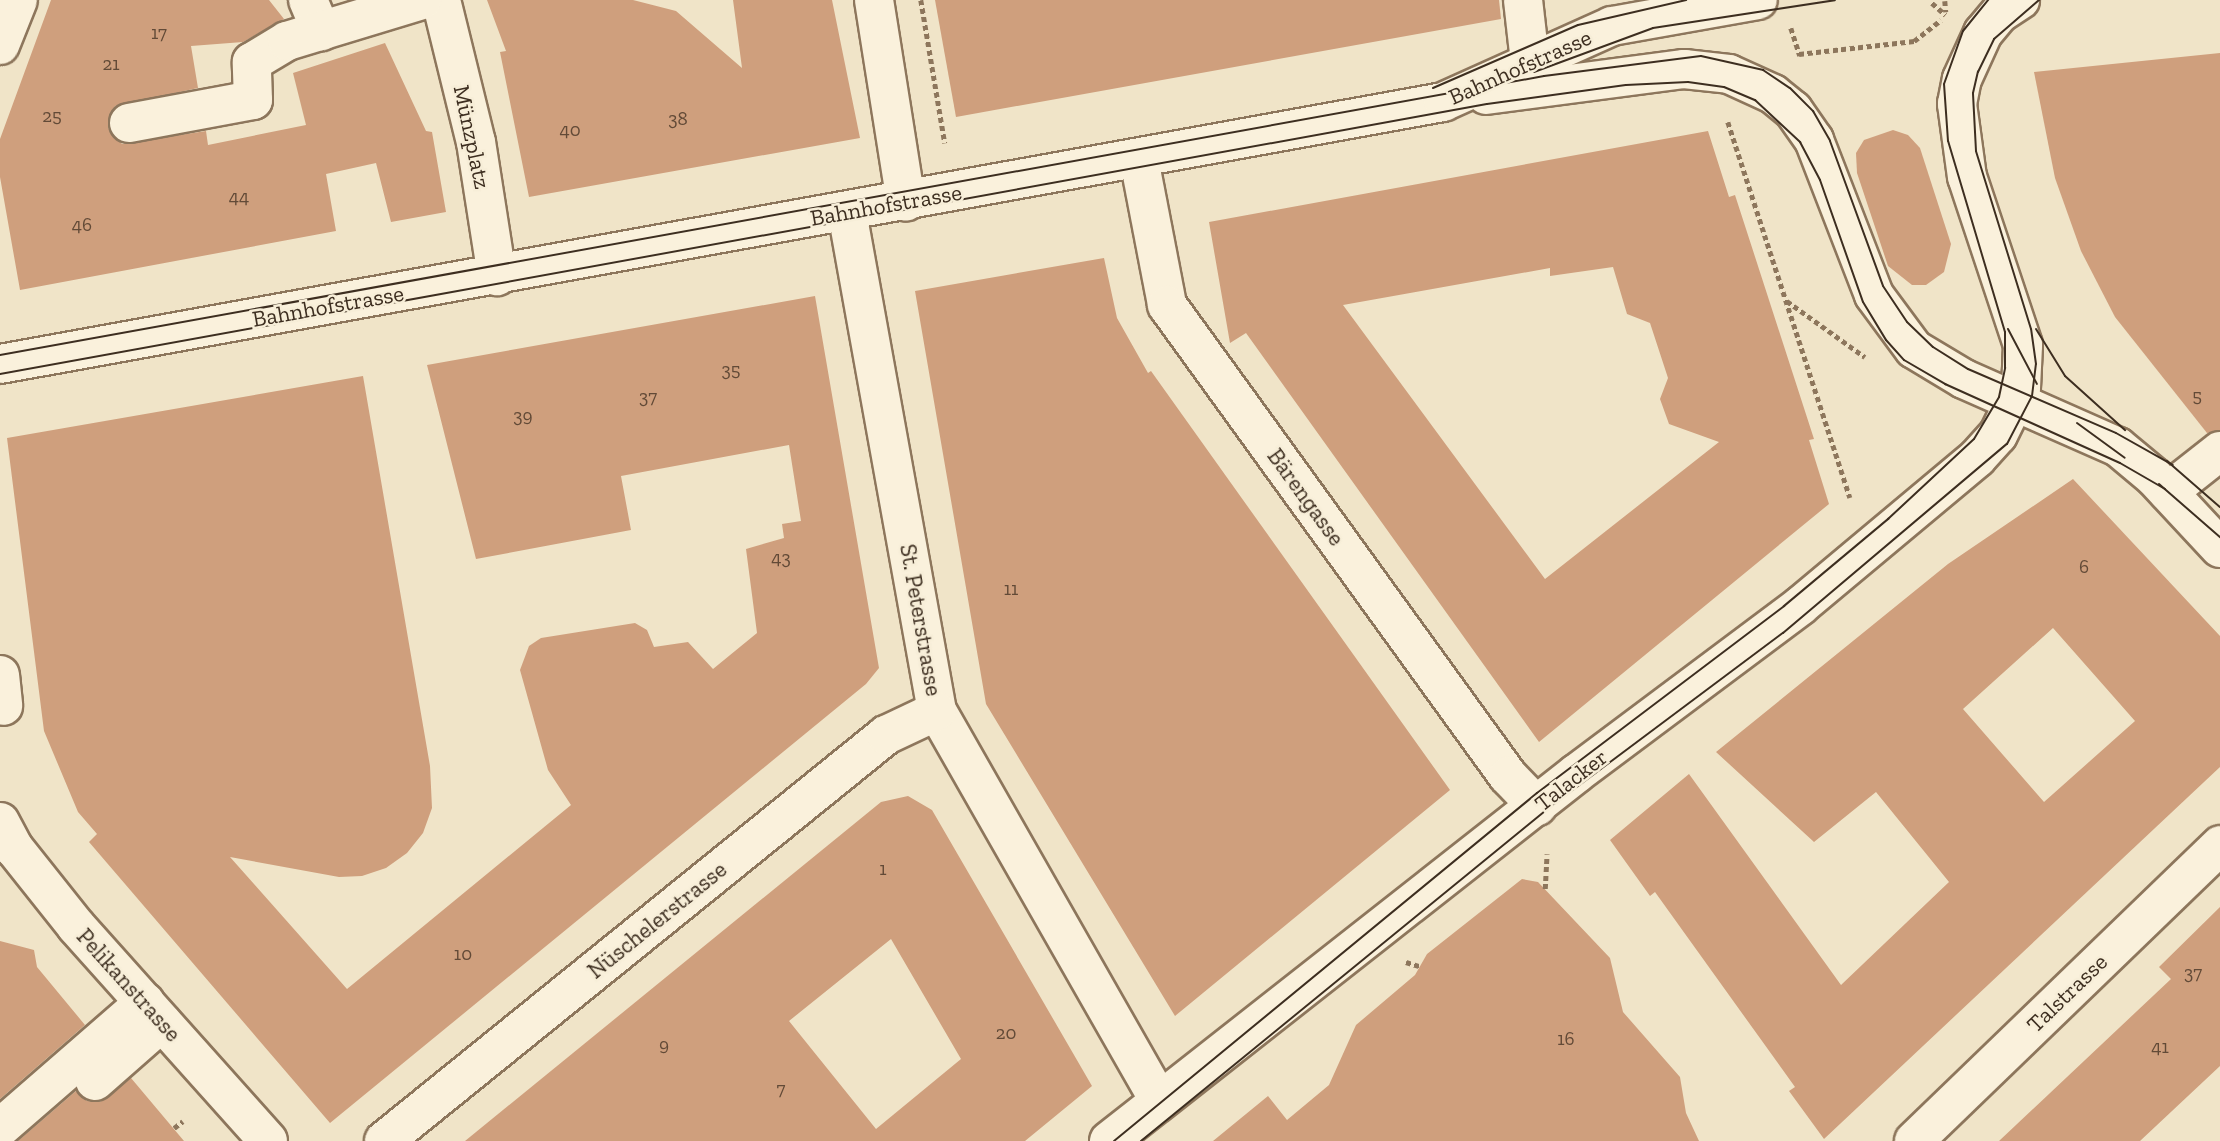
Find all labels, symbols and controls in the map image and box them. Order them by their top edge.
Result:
house number: 17 [151,22,167,44]
street label: Bahnhofstrasse [1444,23,1596,111]
house number: 21 [102,53,120,75]
street label: Münzplatz [448,82,496,192]
house number: 25 [42,105,62,127]
house number: 38 [668,108,688,130]
house number: 40 [559,119,581,141]
street label: Bahnhofstrasse [808,178,964,232]
house number: 44 [229,186,249,208]
house number: 46 [72,214,92,236]
street label: Bahnhofstrasse [250,279,406,333]
house number: 35 [721,359,741,381]
house number: 5 [2192,385,2202,407]
house number: 37 [639,386,657,408]
house number: 39 [513,405,533,427]
street label: Bärengasse [1262,443,1350,551]
street label: St. Peterstrasse [894,542,948,698]
house number: 43 [771,547,791,569]
house number: 6 [2079,556,2089,578]
house number: 11 [1004,578,1018,600]
street label: Talacker [1529,743,1613,817]
street label: Nüschelerstrasse [582,856,732,984]
house number: 1 [879,858,887,880]
street label: Pelikanstrasse [71,923,187,1047]
house number: 10 [454,943,472,965]
street label: Talstrasse [2021,948,2113,1038]
house number: 37 [2184,962,2202,984]
house number: 20 [996,1022,1016,1044]
house number: 16 [1557,1028,1575,1050]
house number: 9 [659,1034,669,1056]
house number: 41 [2151,1036,2169,1058]
house number: 7 [777,1078,785,1100]

